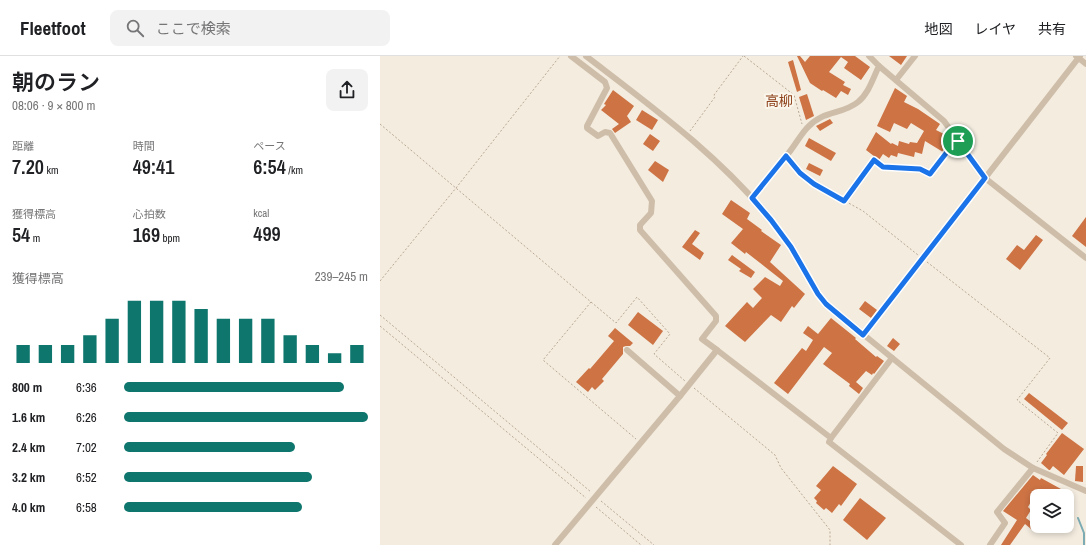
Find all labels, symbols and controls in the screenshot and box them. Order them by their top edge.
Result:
search box [110,10,390,46]
text: Fleetfoot [20,15,86,41]
icon: search [124,17,146,39]
text: ここで検索 [156,18,231,39]
text: 地図 [924,20,952,38]
text: レイヤ [974,20,1016,38]
text: 共有 [1038,20,1066,38]
text: 朝のラン [12,67,100,97]
button: share [326,69,368,111]
district label: 高柳 [765,92,793,110]
text: 08:06 · 9 × 800 m [12,97,95,114]
pin [941,124,975,158]
icon: arrive [947,130,969,152]
text: 距離 [12,139,34,153]
text: 時間 [133,139,155,153]
text: ペース [253,139,286,153]
text: 7.20 [12,153,44,180]
text: 49:41 [133,153,174,180]
text: 6:54 [253,153,286,180]
text: km [44,163,58,177]
text: /km [286,163,303,177]
text: kcal [253,206,269,220]
text: 獲得標高 [12,207,56,221]
text: 心拍数 [133,207,166,221]
text: 499 [253,220,281,247]
text: 54 [12,221,30,248]
text: 169 [133,221,160,248]
text: m [30,231,40,245]
text: bpm [160,231,180,245]
text: 239–245 m [315,268,368,285]
text: 獲得標高 [12,270,64,287]
text: 800 m [12,379,42,396]
text: 6:36 [76,379,97,396]
text: 1.6 km [12,409,45,426]
text: 6:26 [76,409,97,426]
text: 2.4 km [12,439,45,456]
text: 7:02 [76,439,97,456]
text: 3.2 km [12,469,45,486]
text: 6:52 [76,469,97,486]
map controls [1030,489,1074,533]
button: layers [1030,489,1074,533]
text: 4.0 km [12,499,45,516]
text: 6:58 [76,499,97,516]

